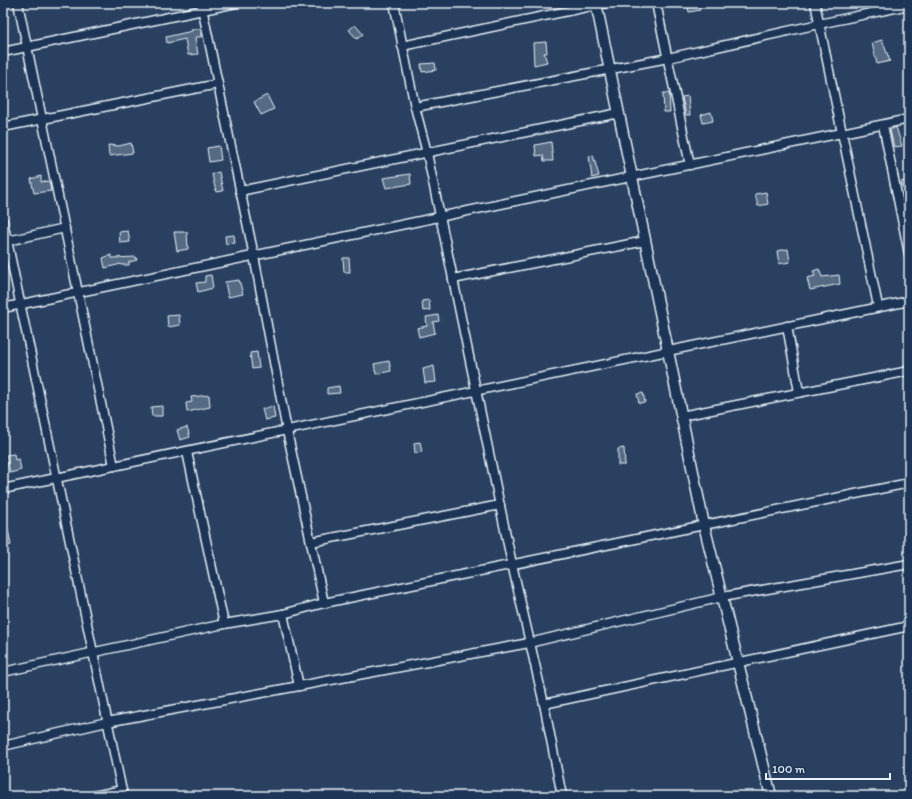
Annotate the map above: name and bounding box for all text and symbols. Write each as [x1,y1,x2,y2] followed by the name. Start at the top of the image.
[766,755,890,781] scale bar
[772,762,805,776] text: 100 m

